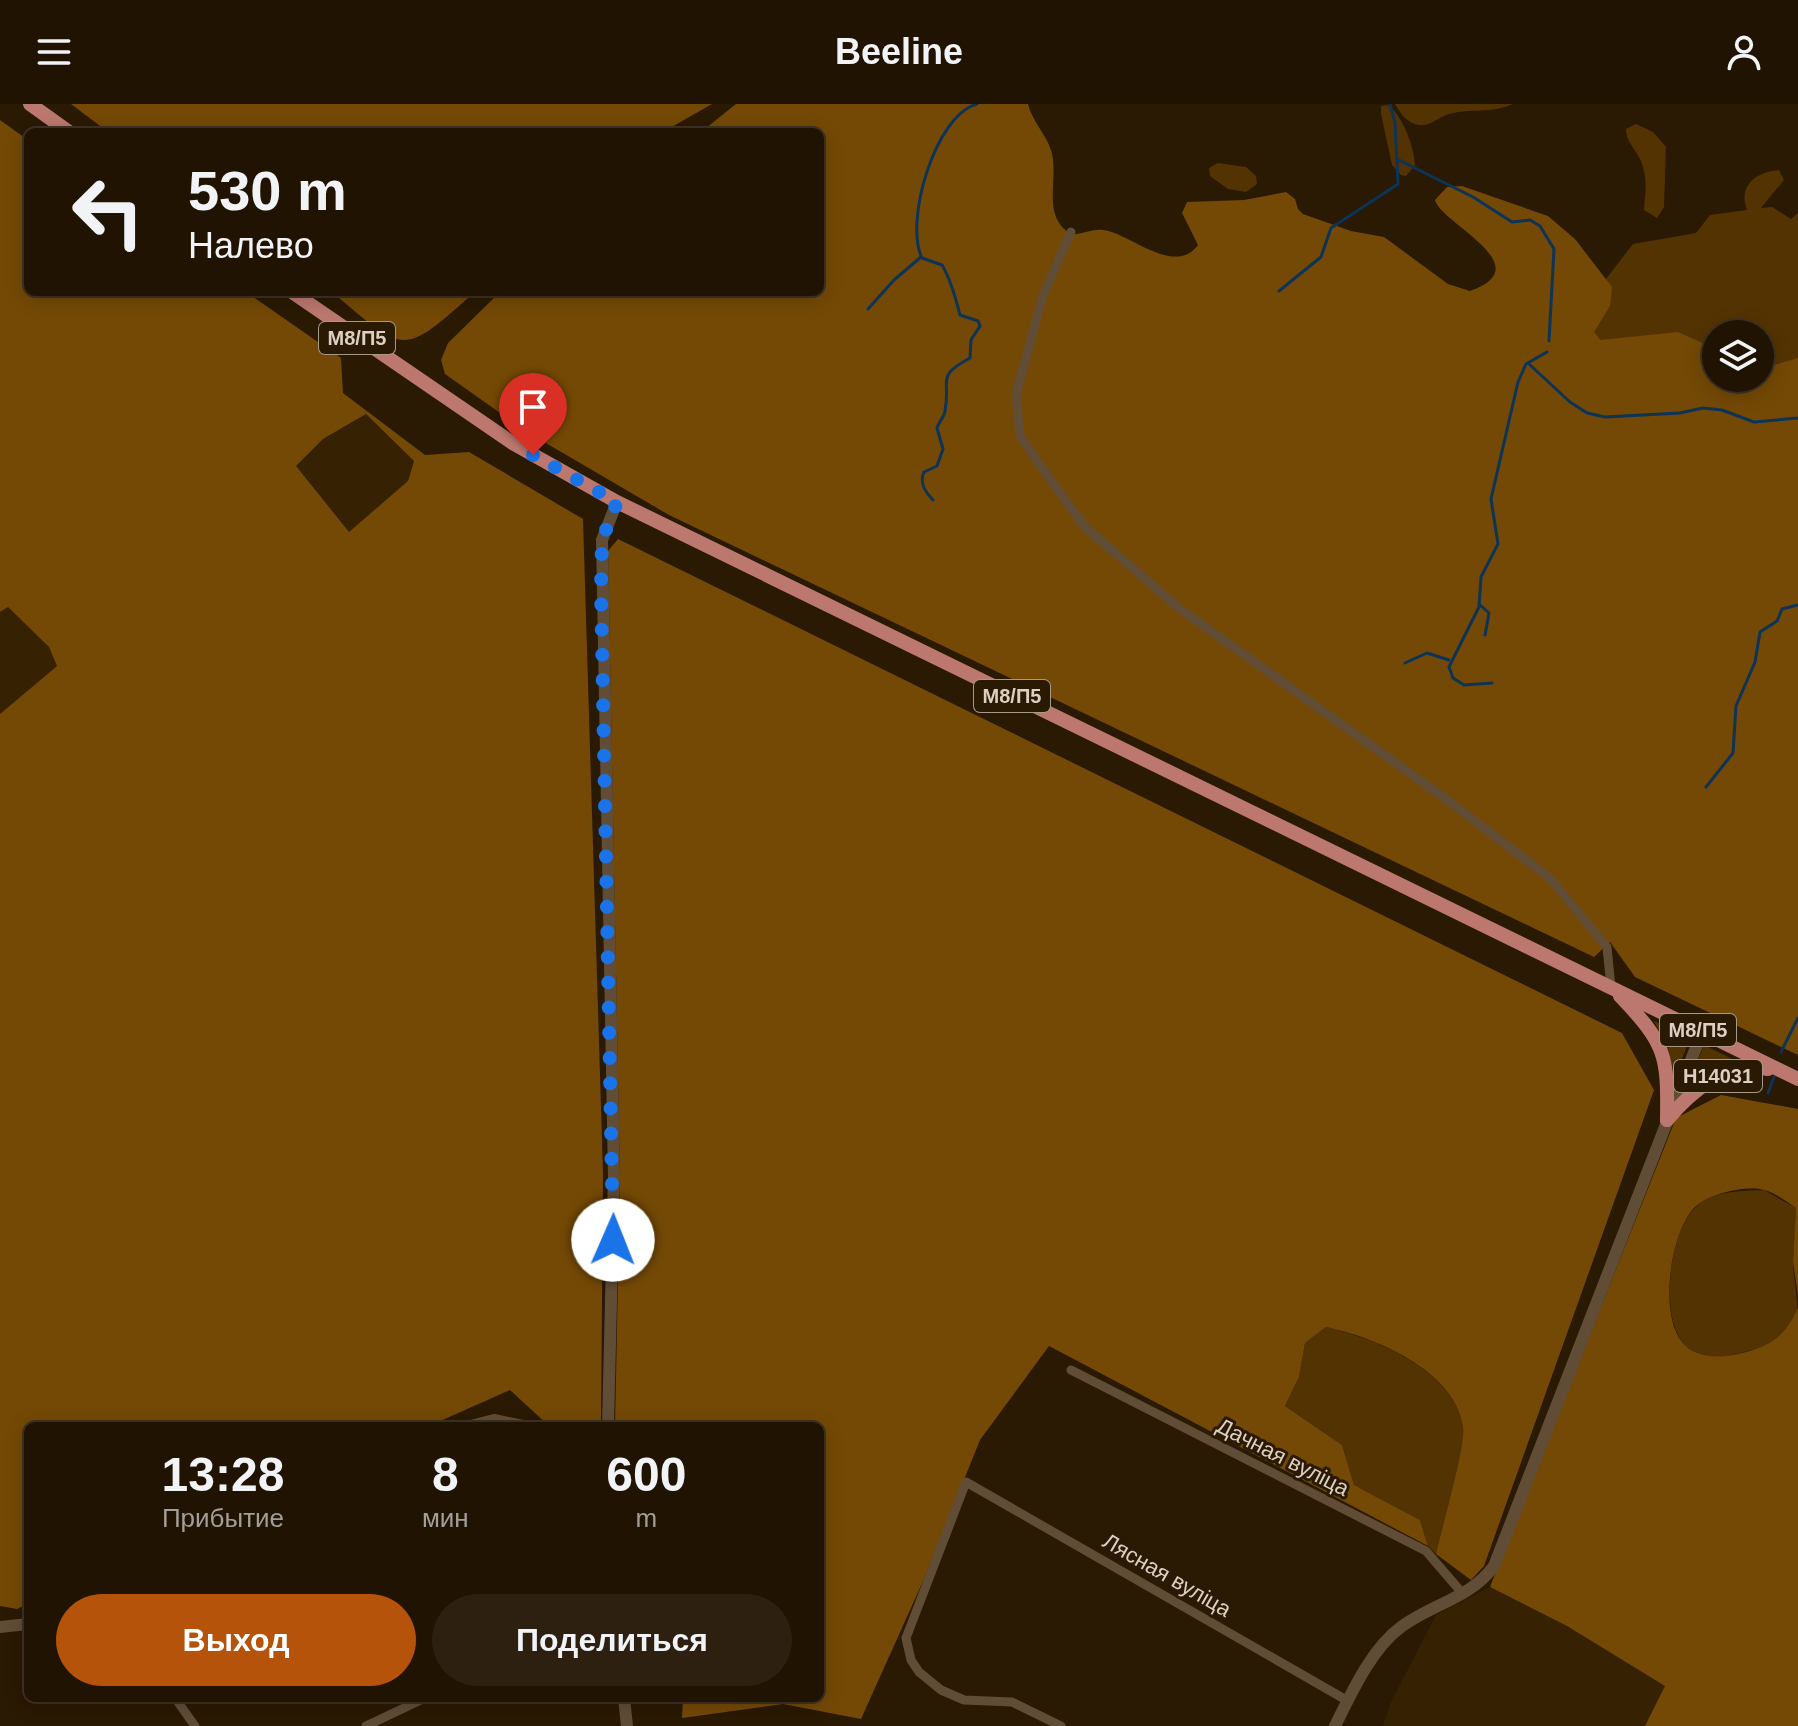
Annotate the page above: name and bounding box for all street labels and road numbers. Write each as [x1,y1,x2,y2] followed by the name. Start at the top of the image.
[319,322,395,354] road number: М8/П5
[974,680,1050,712] road number: М8/П5
[1660,1014,1736,1046] road number: М8/П5
[1674,1060,1762,1092] road number: Н14031
[1213,1413,1354,1501] street label: Дачная вуліца
[1098,1528,1236,1622] street label: Лясная вуліца

